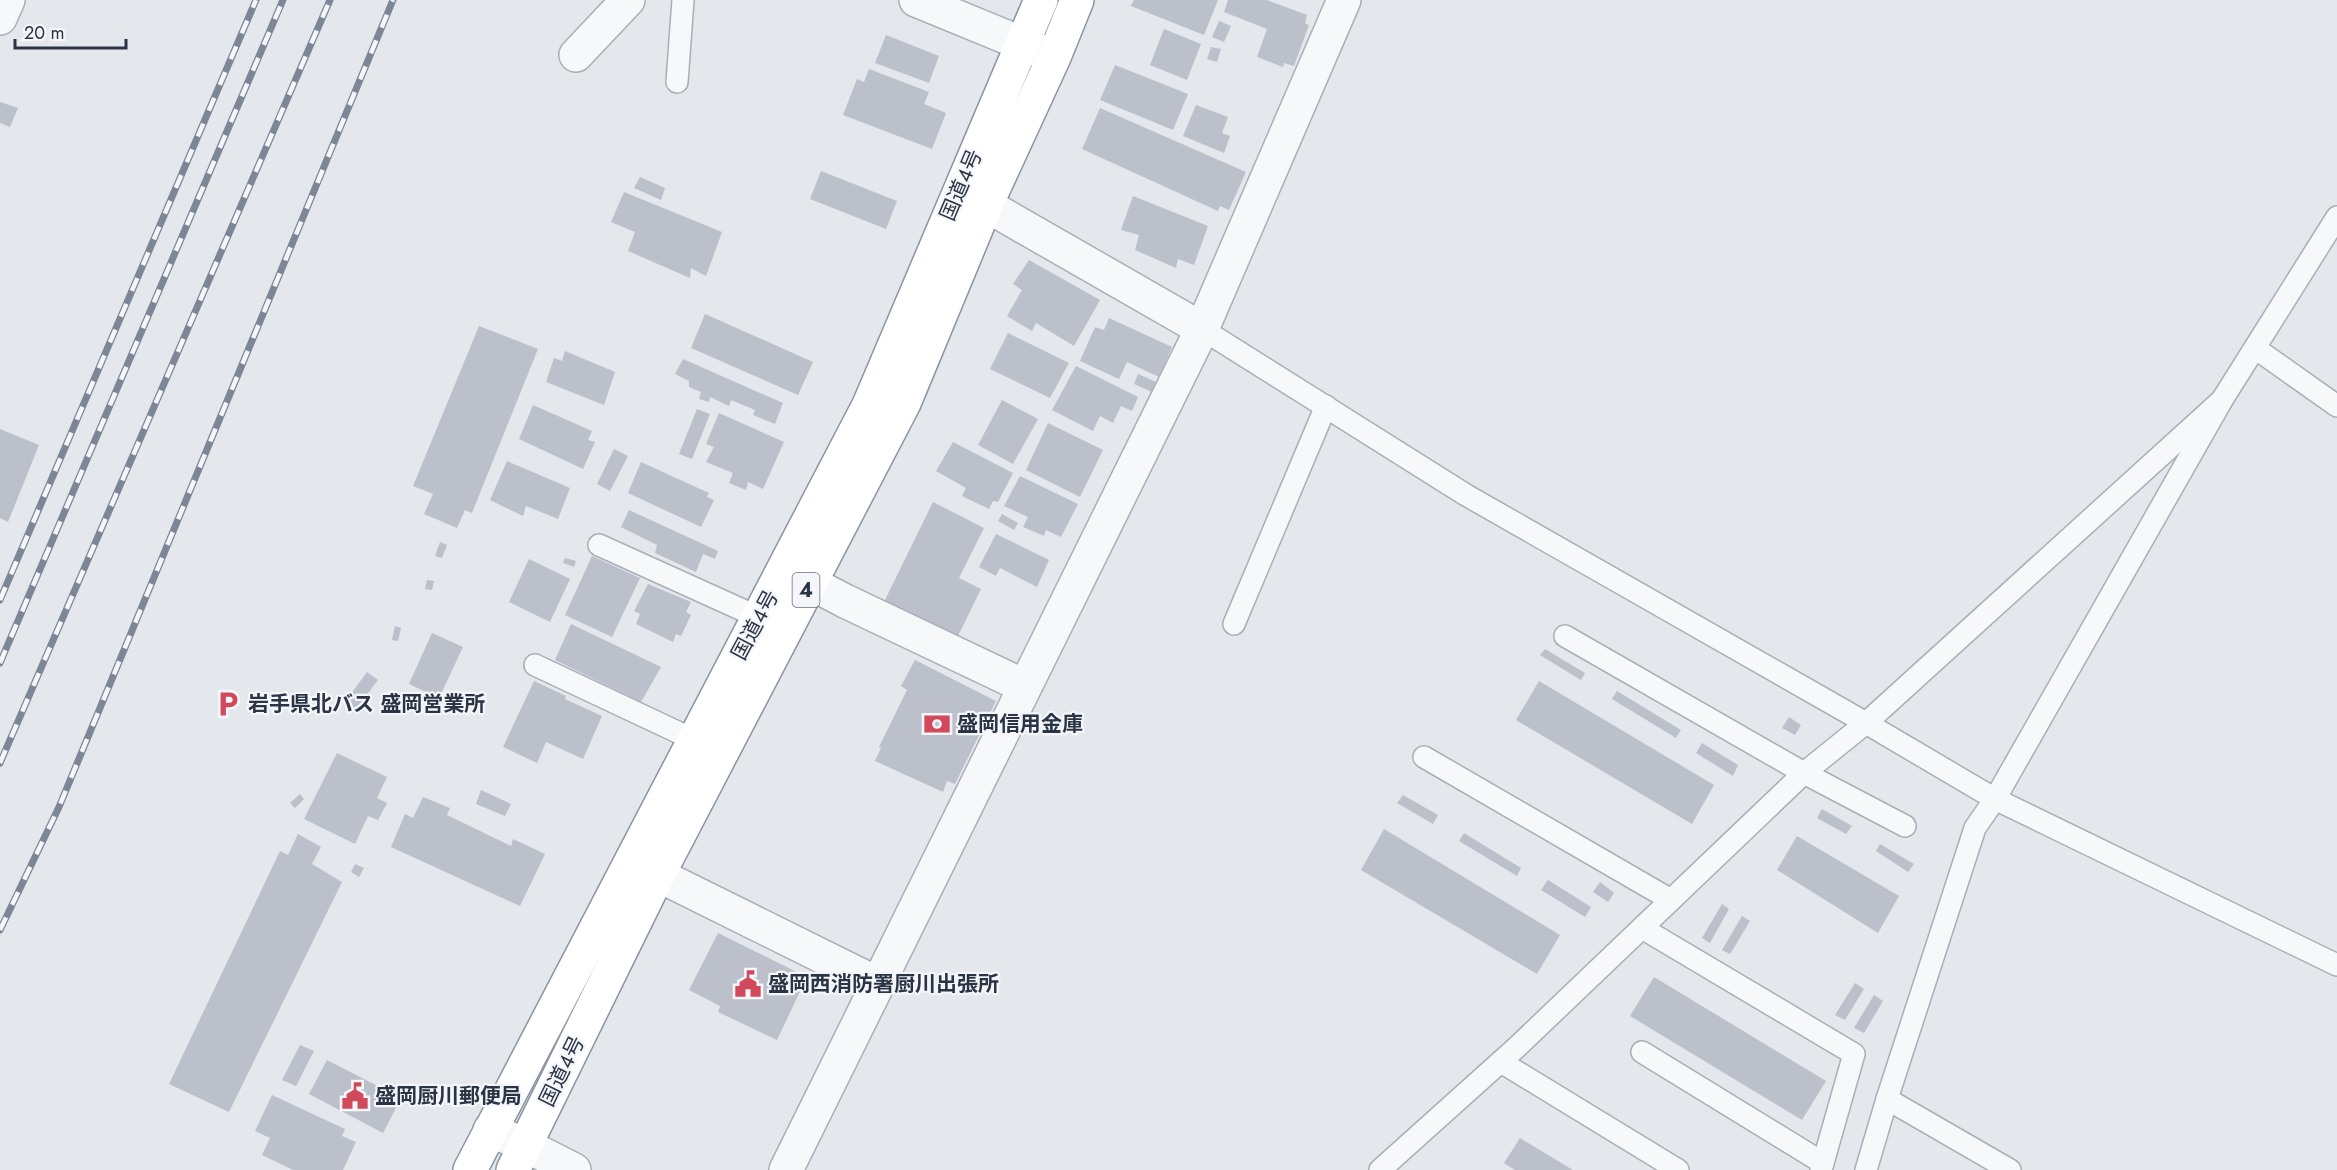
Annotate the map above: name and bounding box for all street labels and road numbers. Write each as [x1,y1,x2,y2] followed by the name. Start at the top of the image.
[932,145,990,225] street label: 国道4号
[792,573,820,607] road number: 4
[724,585,786,665] street label: 国道4号
[532,1031,592,1111] street label: 国道4号

